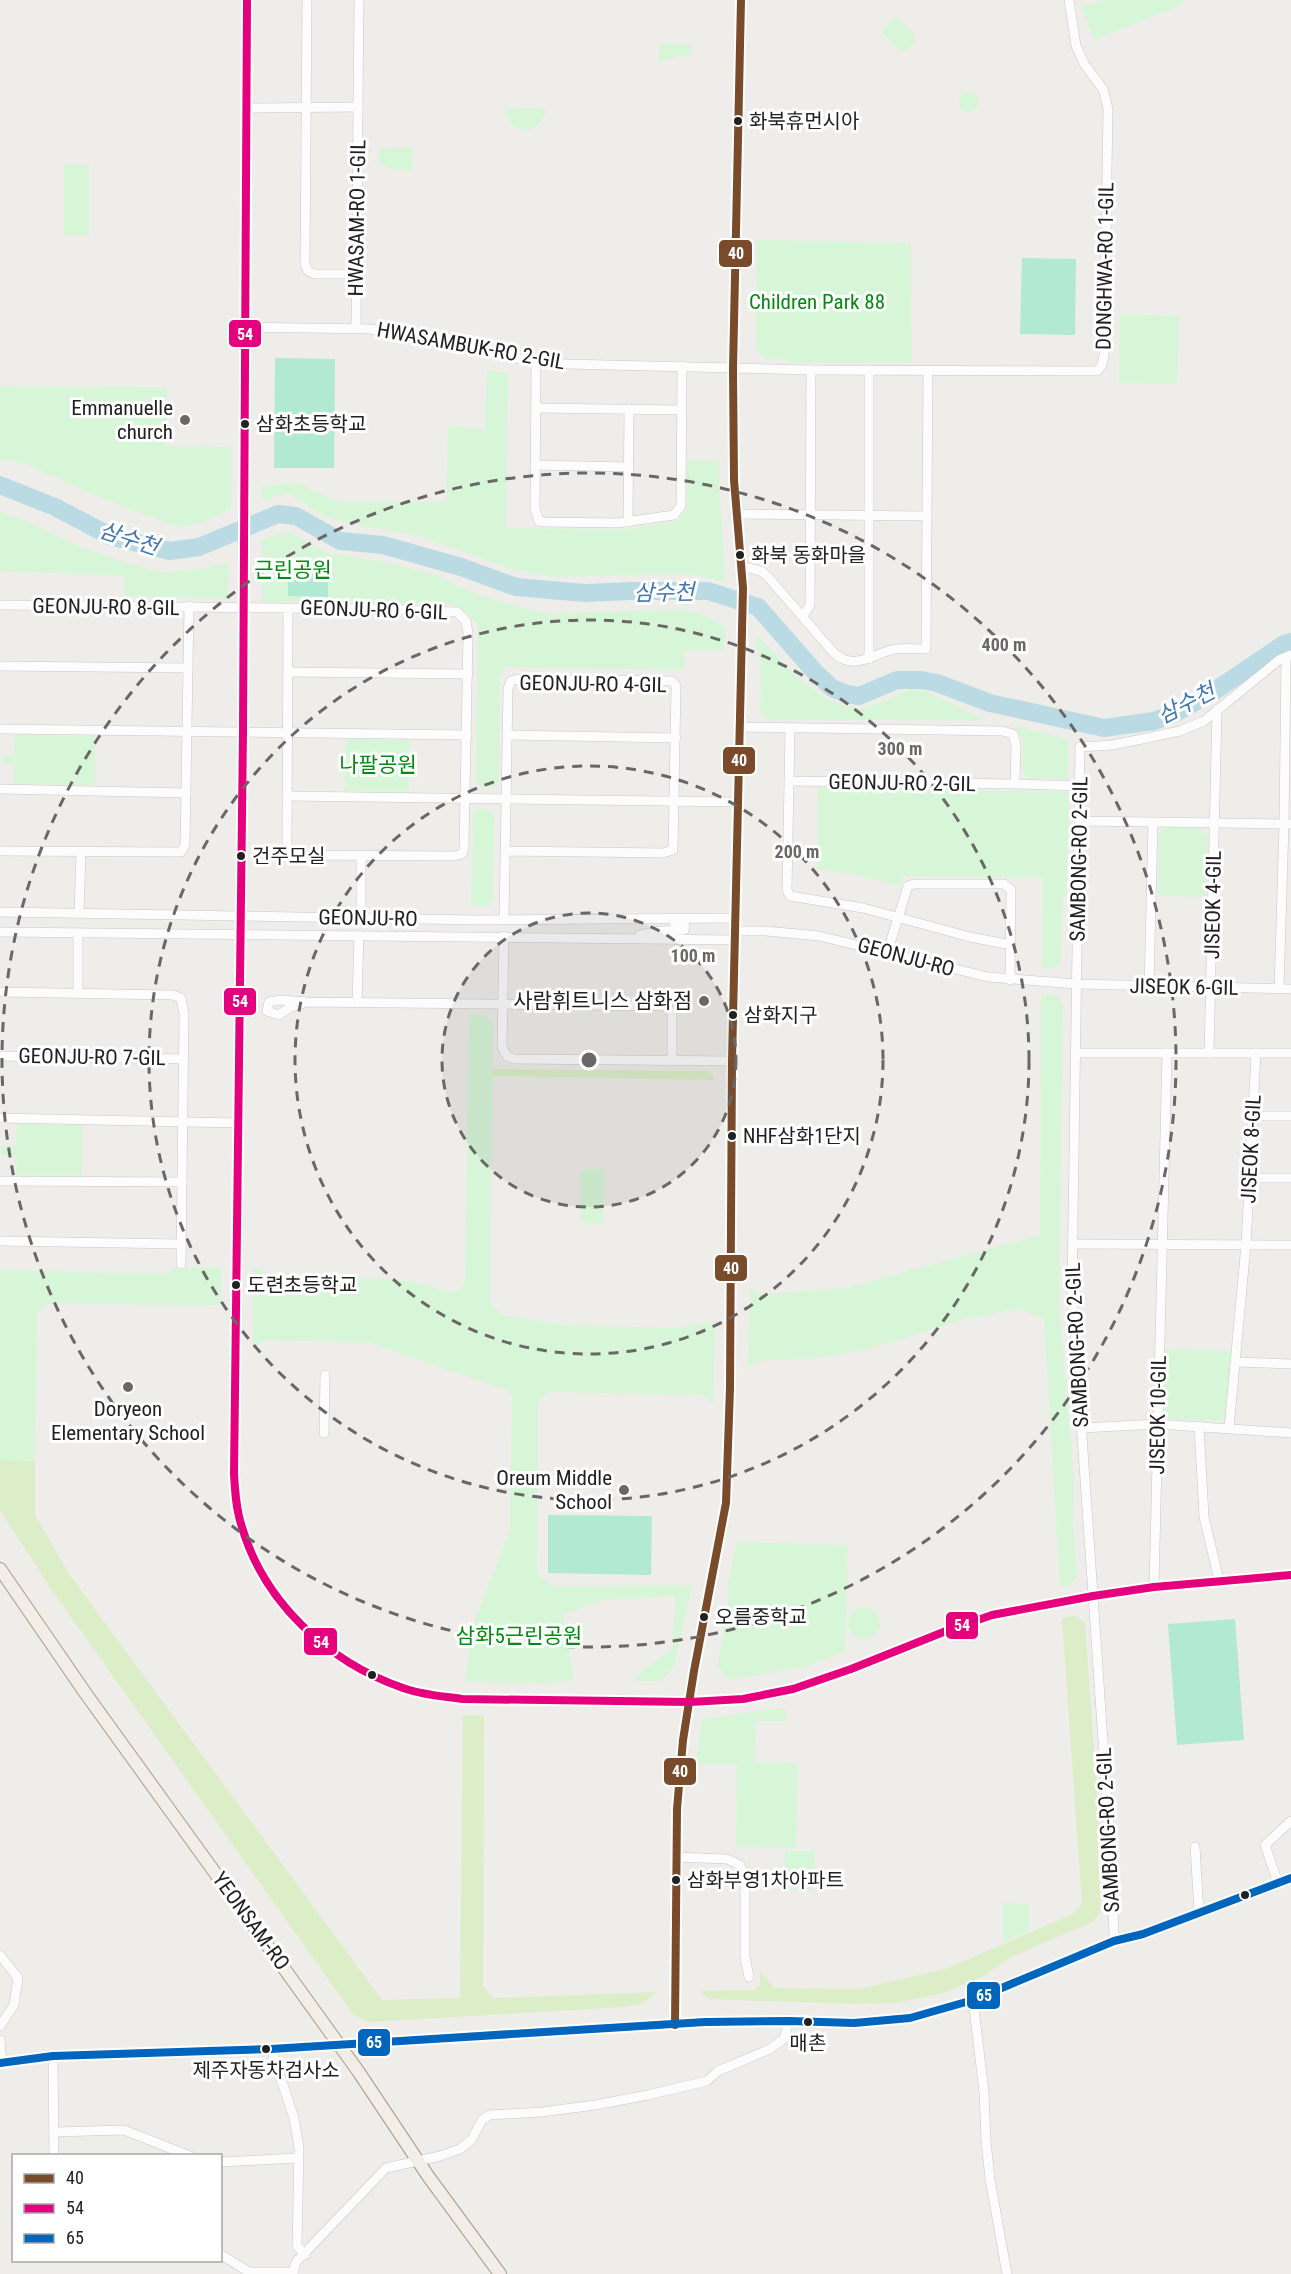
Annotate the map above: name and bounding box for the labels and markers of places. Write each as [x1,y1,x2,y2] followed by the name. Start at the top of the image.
[749,109,859,133] place label: 화북휴먼시아
[732,115,744,127] marker: 화북휴먼시아
[71,396,173,444] place label: Emmanuelle church
[256,412,366,436] place label: 삼화초등학교
[178,413,192,427] marker: Emmanuelle church
[239,418,251,430] marker: 삼화초등학교
[751,543,866,567] place label: 화북 동화마을
[734,549,746,561] marker: 화북 동화마을
[252,844,326,868] place label: 건주모실
[235,850,247,862] marker: 건주모실
[513,989,692,1013] place label: 사람휘트니스 삼화점
[697,994,711,1008] marker: 사람휘트니스 삼화점
[744,1003,818,1027] place label: 삼화지구
[727,1009,739,1021] marker: 삼화지구
[579,1050,599,1070] centre of rings
[743,1124,861,1148] place label: NHF삼화1단지
[726,1130,738,1142] marker: NHF삼화1단지
[247,1273,357,1297] place label: 도련초등학교
[230,1279,242,1291] marker: 도련초등학교
[121,1380,135,1394] marker: Doryeon Elementary School
[51,1397,205,1445] place label: Doryeon Elementary School
[496,1466,612,1514] place label: Oreum Middle School
[617,1483,631,1497] marker: Oreum Middle School
[715,1605,807,1629] place label: 오름중학교
[698,1611,710,1623] marker: 오름중학교
[366,1669,378,1681] unlabelled marker
[687,1868,844,1892] place label: 삼화부영1차아파트
[670,1874,682,1886] marker: 삼화부영1차아파트
[1239,1889,1251,1901] unlabelled marker
[802,2016,814,2028] marker: 매촌
[790,2031,826,2055] place label: 매촌
[260,2043,272,2055] marker: 제주자동차검사소
[192,2058,340,2082] place label: 제주자동차검사소

